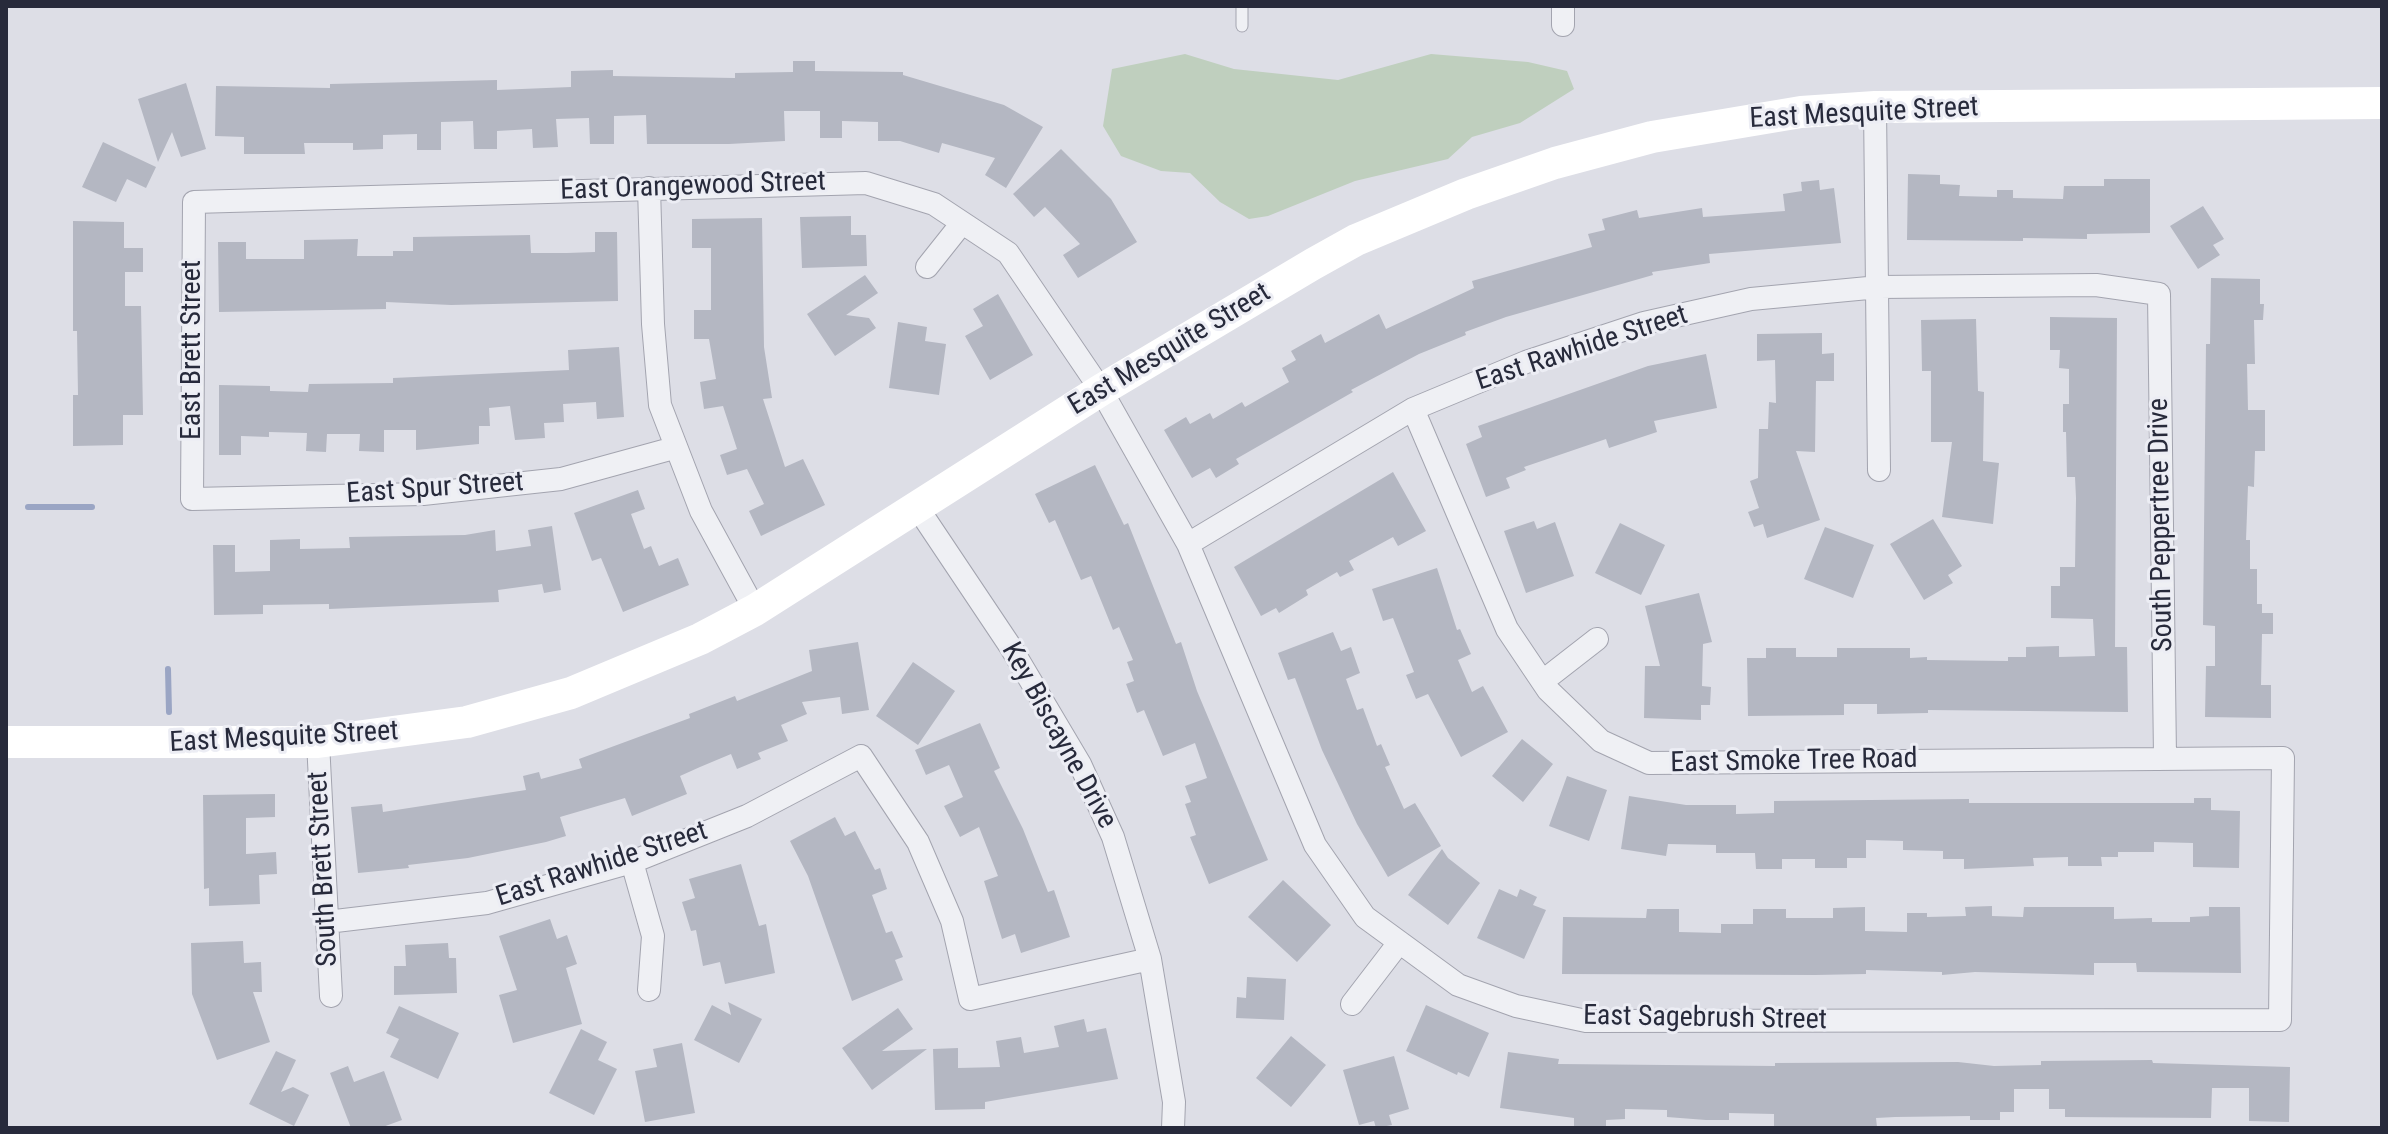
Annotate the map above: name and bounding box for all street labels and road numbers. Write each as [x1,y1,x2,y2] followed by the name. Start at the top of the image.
[1749,91,1979,137] street label: East Mesquite Street
[560,166,826,208] street label: East Orangewood Street
[176,260,210,440] street label: East Brett Street
[1063,277,1277,423] street label: East Mesquite Street
[1472,299,1692,399] street label: East Rawhide Street
[2143,398,2181,652] street label: South Peppertree Drive
[345,466,525,512] street label: East Spur Street
[993,637,1123,835] street label: Key Biscayne Drive
[169,715,399,761] street label: East Mesquite Street
[1670,743,1918,781] street label: East Smoke Tree Road
[302,770,346,968] street label: South Brett Street
[492,815,712,915] street label: East Rawhide Street
[1583,1000,1827,1038] street label: East Sagebrush Street

